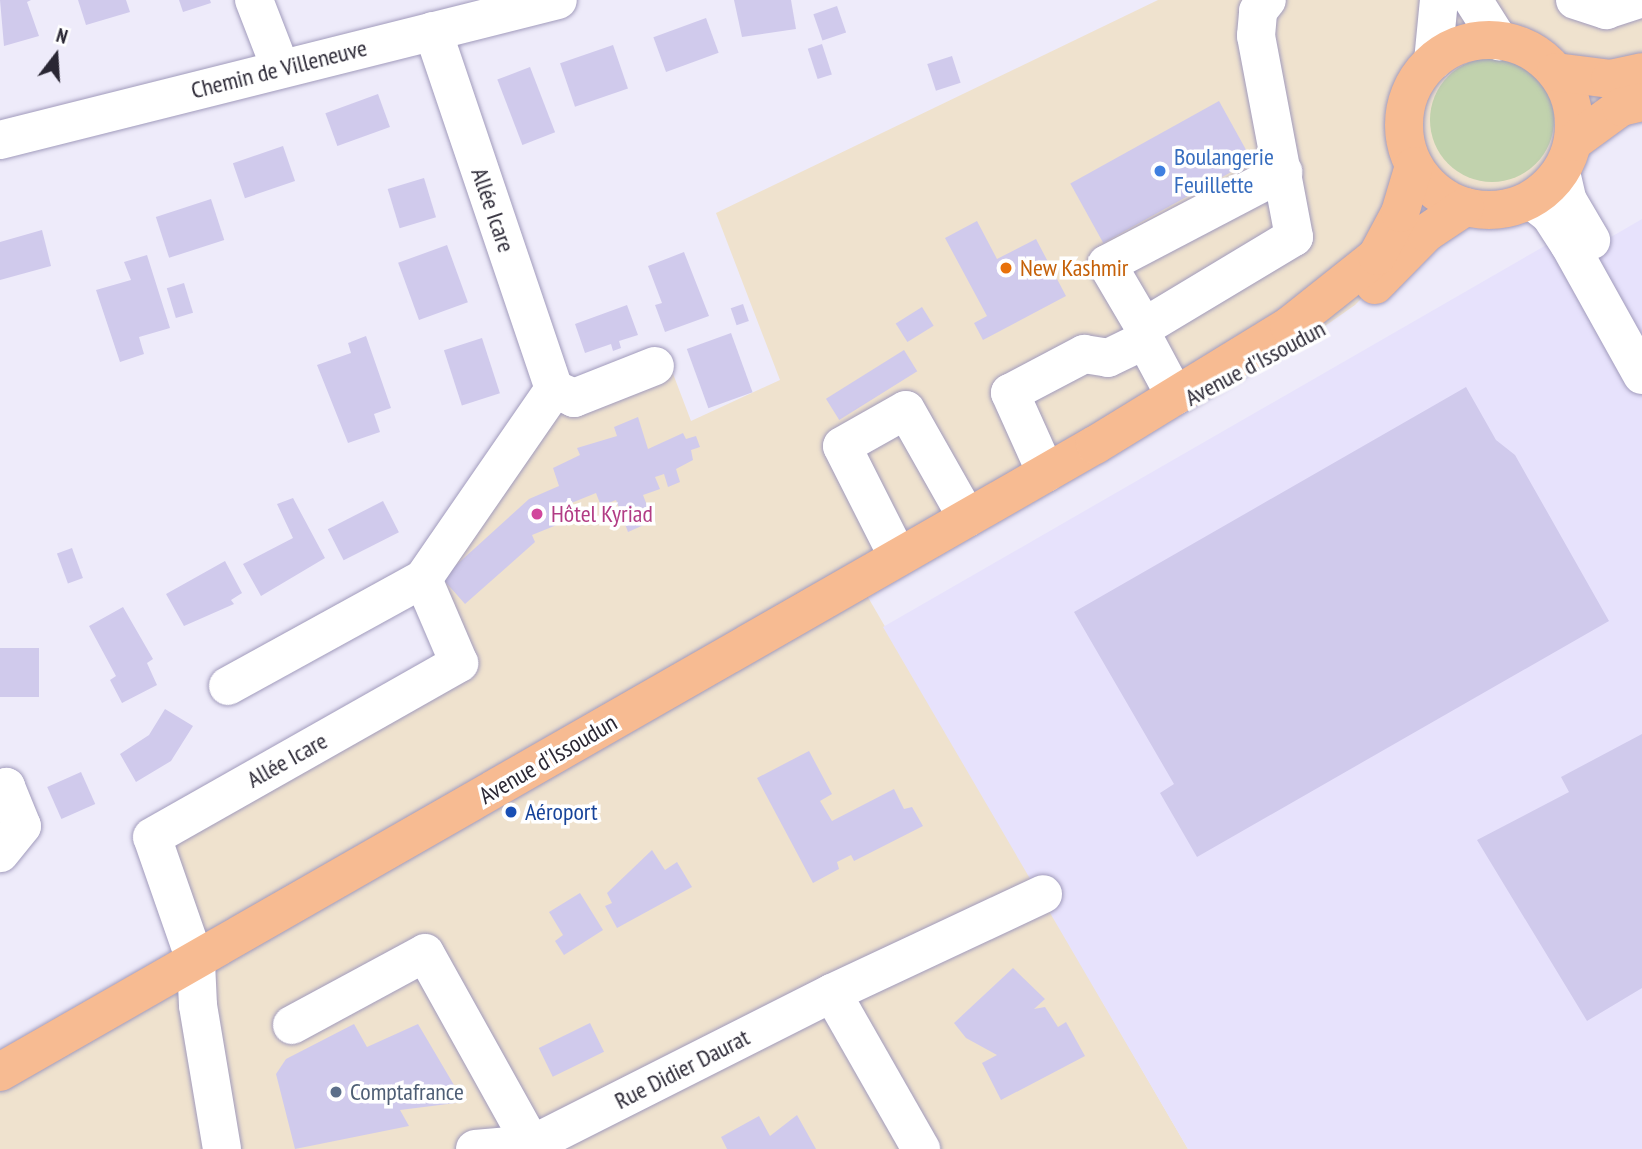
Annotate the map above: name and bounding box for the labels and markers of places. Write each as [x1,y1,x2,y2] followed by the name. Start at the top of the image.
[1174,143,1274,199] place label: Boulangerie Feuillette
[1152,163,1168,179] marker: Boulangerie Feuillette
[1020,254,1129,282] place label: New Kashmir
[998,260,1014,276] marker: New Kashmir
[551,500,653,528] place label: Hôtel Kyriad
[529,506,545,522] marker: Hôtel Kyriad
[525,798,598,826] place label: Aéroport
[503,804,519,820] marker: Aéroport
[350,1078,464,1106] place label: Comptafrance
[328,1084,344,1100] marker: Comptafrance

